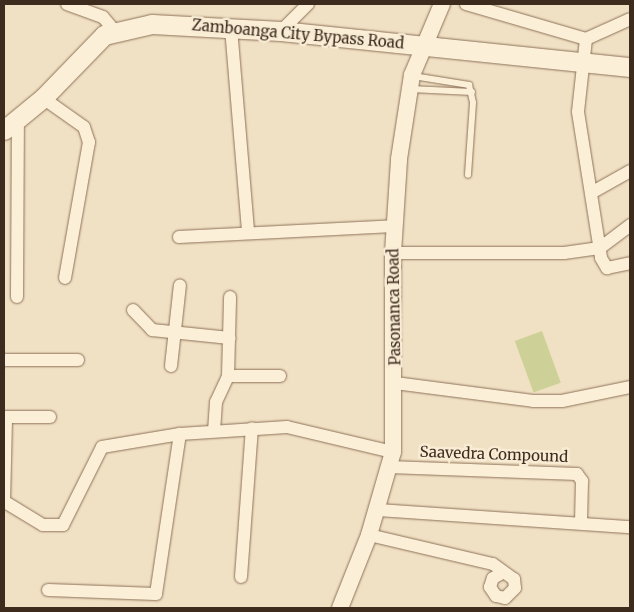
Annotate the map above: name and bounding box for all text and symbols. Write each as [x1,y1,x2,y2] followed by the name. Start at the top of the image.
[191,16,405,52] street label: Zamboanga City Bypass Road
[384,248,404,366] street label: Pasonanca Road
[419,442,569,466] street label: Saavedra Compound

